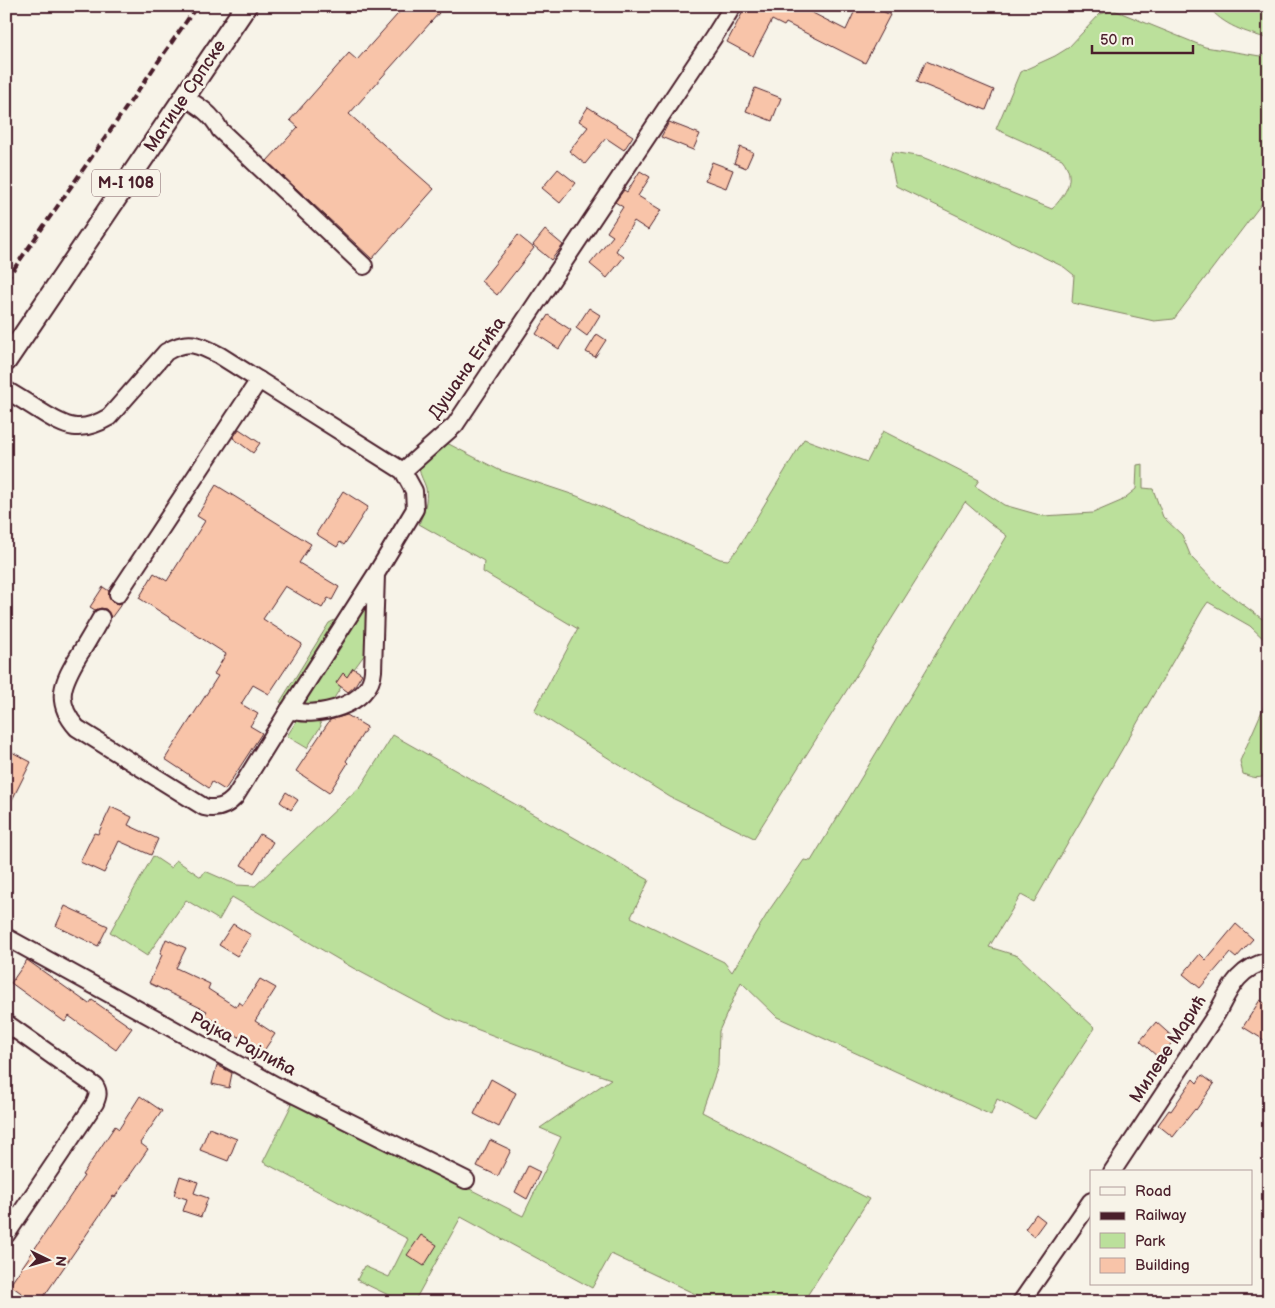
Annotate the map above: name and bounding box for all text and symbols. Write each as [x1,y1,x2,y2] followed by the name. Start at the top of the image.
[1092,22,1194,54] scale bar
[1100,31,1134,50] text: 50 m
[140,36,230,156] street label: Матице Српске
[92,170,160,197] road number: M-I 108
[424,313,510,423] street label: Душана Егића
[1125,991,1211,1107] street label: Милеве Мaрић
[186,1007,300,1081] street label: Рајка Рајлића
[1090,1170,1252,1286] legend
[1135,1182,1171,1201] text: Road
[1135,1206,1186,1225] text: Railway
[1135,1232,1166,1251] text: Park
[22,1236,72,1286] north arrow
[52,1255,69,1267] text: N
[1135,1256,1190,1275] text: Building

